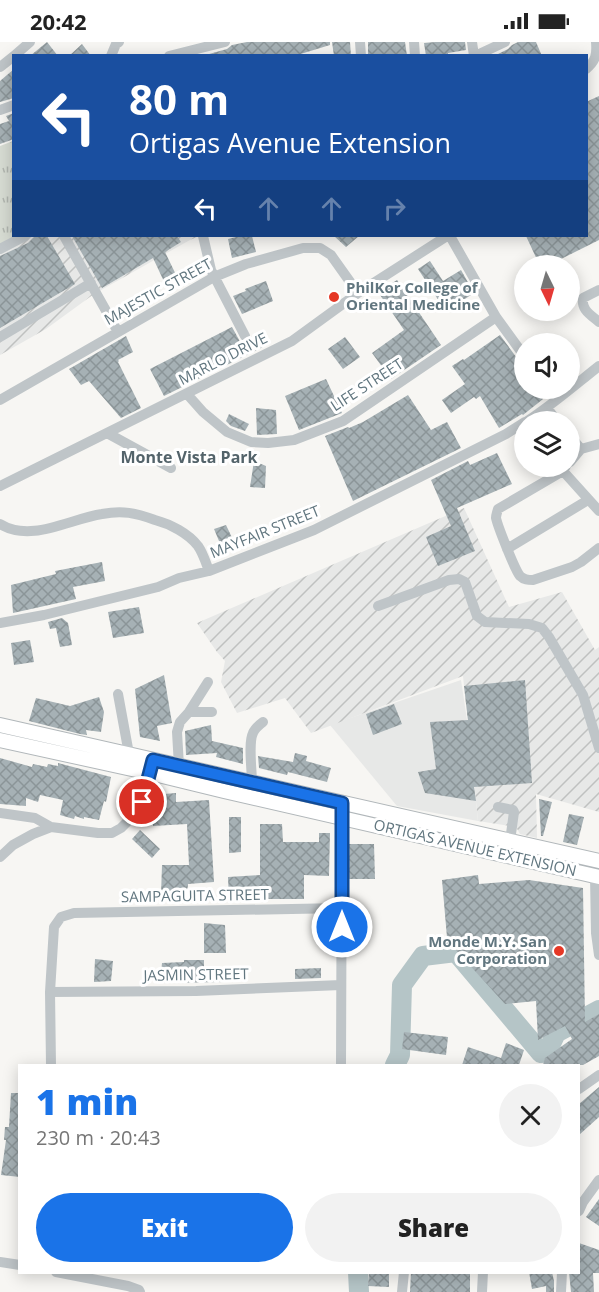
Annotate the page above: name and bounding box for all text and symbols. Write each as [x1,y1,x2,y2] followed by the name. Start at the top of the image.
[30,6,87,36] text: 20:42
[129,70,229,127] text: 80 m
[30,78,108,156] icon: left
[129,124,451,161] text: Ortigas Avenue Extension
[189,192,222,225] icon: left
[252,192,285,225] icon: ahead
[315,192,348,225] icon: ahead
[378,192,411,225] icon: right
[100,253,215,329] street label: MAJESTIC STREET
[514,255,580,321] north arrow
[514,255,580,477] map controls
[346,277,480,314] place label: PhilKor College of Oriental Medicine
[327,290,341,304] marker: PhilKor College of Oriental Medicine
[175,327,270,389] street label: MARLO DRIVE
[514,333,580,399] button: sound
[326,353,407,415] street label: LIFE STREET
[514,411,580,477] button: layers
[121,446,258,468] district label: Monte Vista Park
[207,500,323,562] street label: MAYFAIR STREET
[116,776,167,827] pin
[125,785,158,818] icon: arrive
[372,814,579,880] street label: ORTIGAS AVENUE EXTENSION
[121,884,270,906] street label: SAMPAGUITA STREET
[310,895,374,959] position arrow
[428,931,547,968] place label: Monde M.Y. San Corporation
[552,944,566,958] marker: Monde M.Y. San Corporation
[141,963,250,985] street label: JASMIN STREET
[36,1077,138,1126] text: 1 min
[499,1084,562,1147] button: close
[36,1124,161,1151] text: 230 m · 20:43
[36,1193,293,1262] button: Exit
[305,1193,562,1262] button: Share

